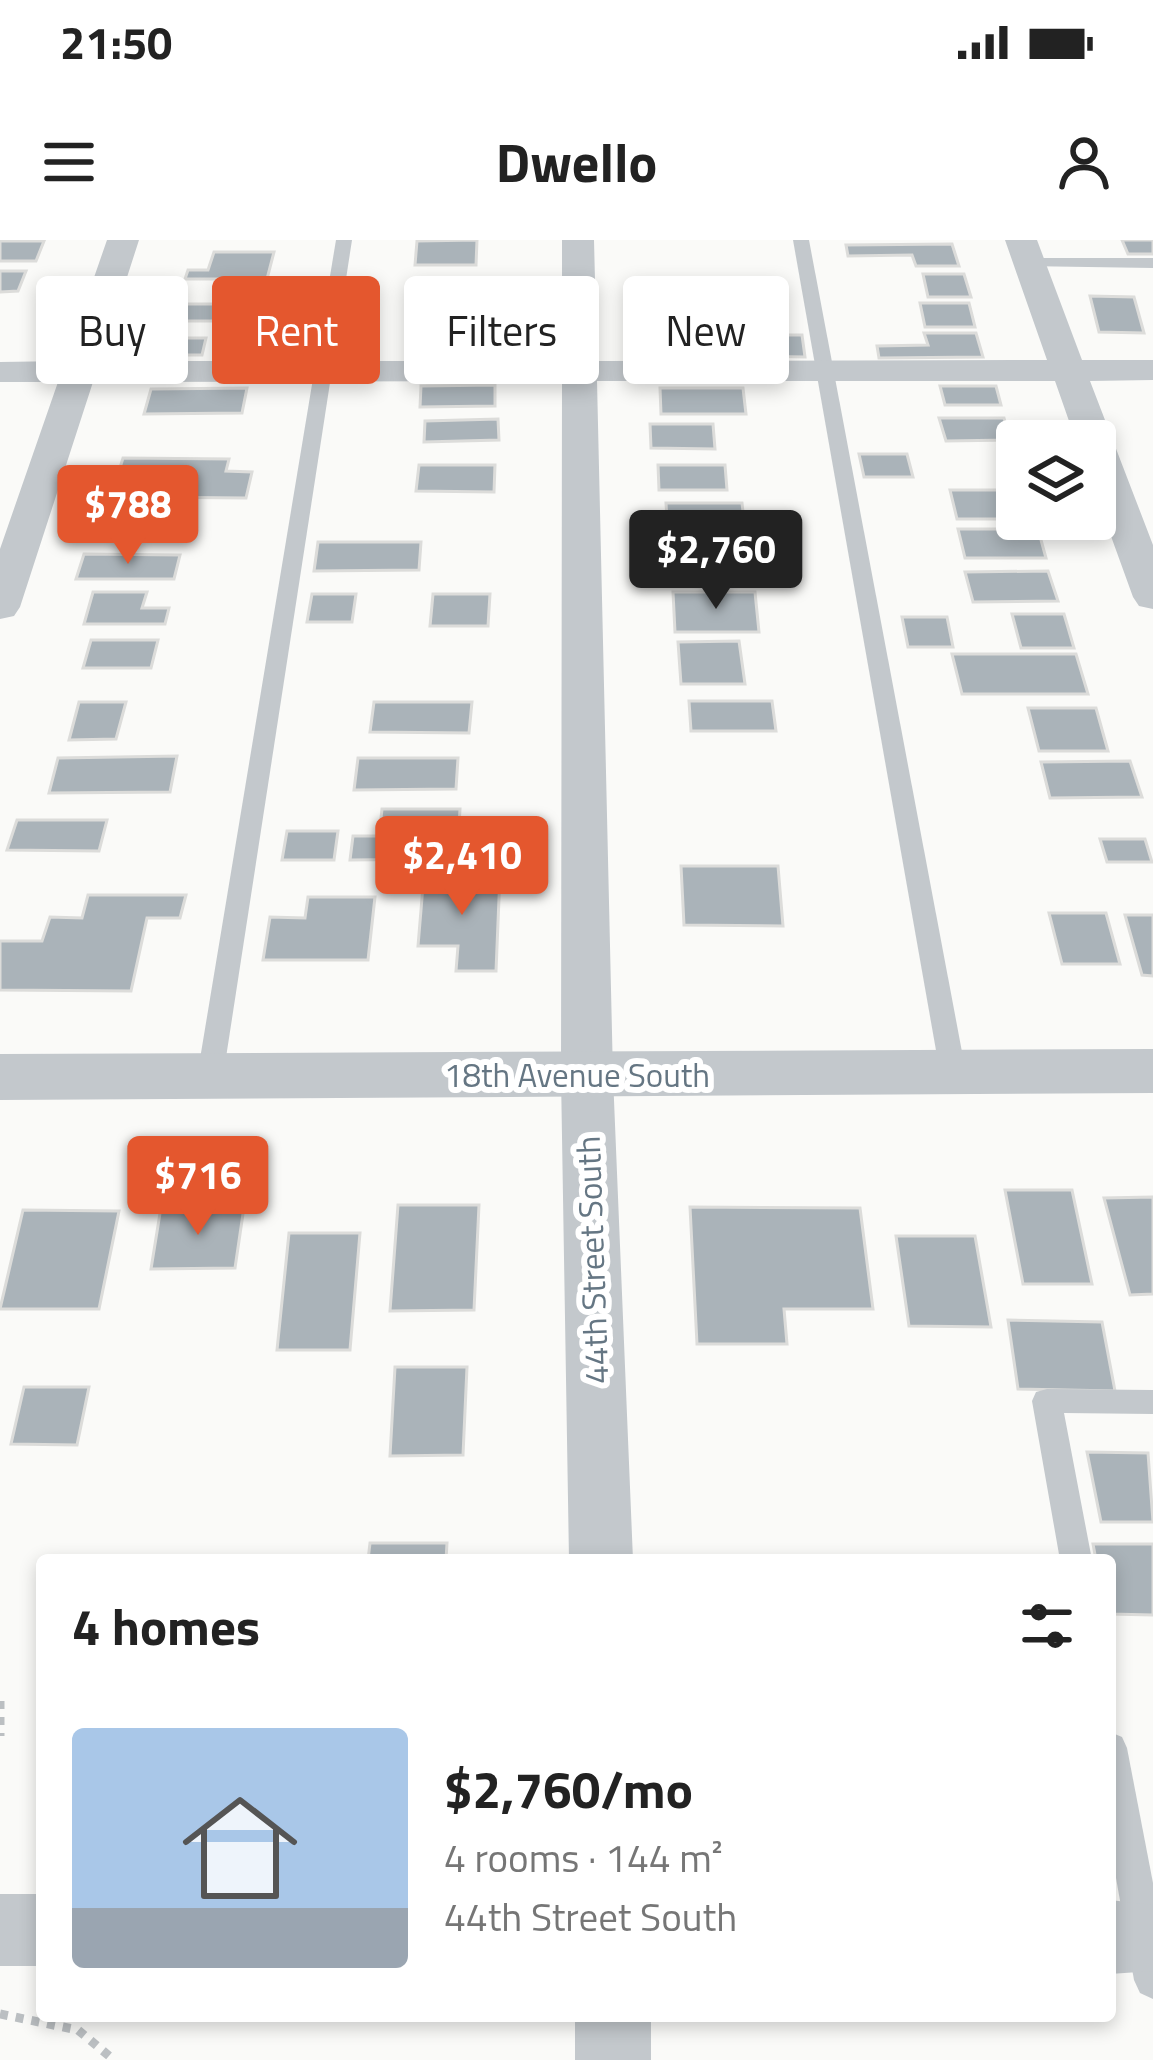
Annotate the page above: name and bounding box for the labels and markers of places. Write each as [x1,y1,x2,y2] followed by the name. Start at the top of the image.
[57,465,199,567] pin: $788
[618,510,814,612] pin: $2,760
[364,816,560,918] pin: $2,410
[127,1136,269,1238] pin: $716

